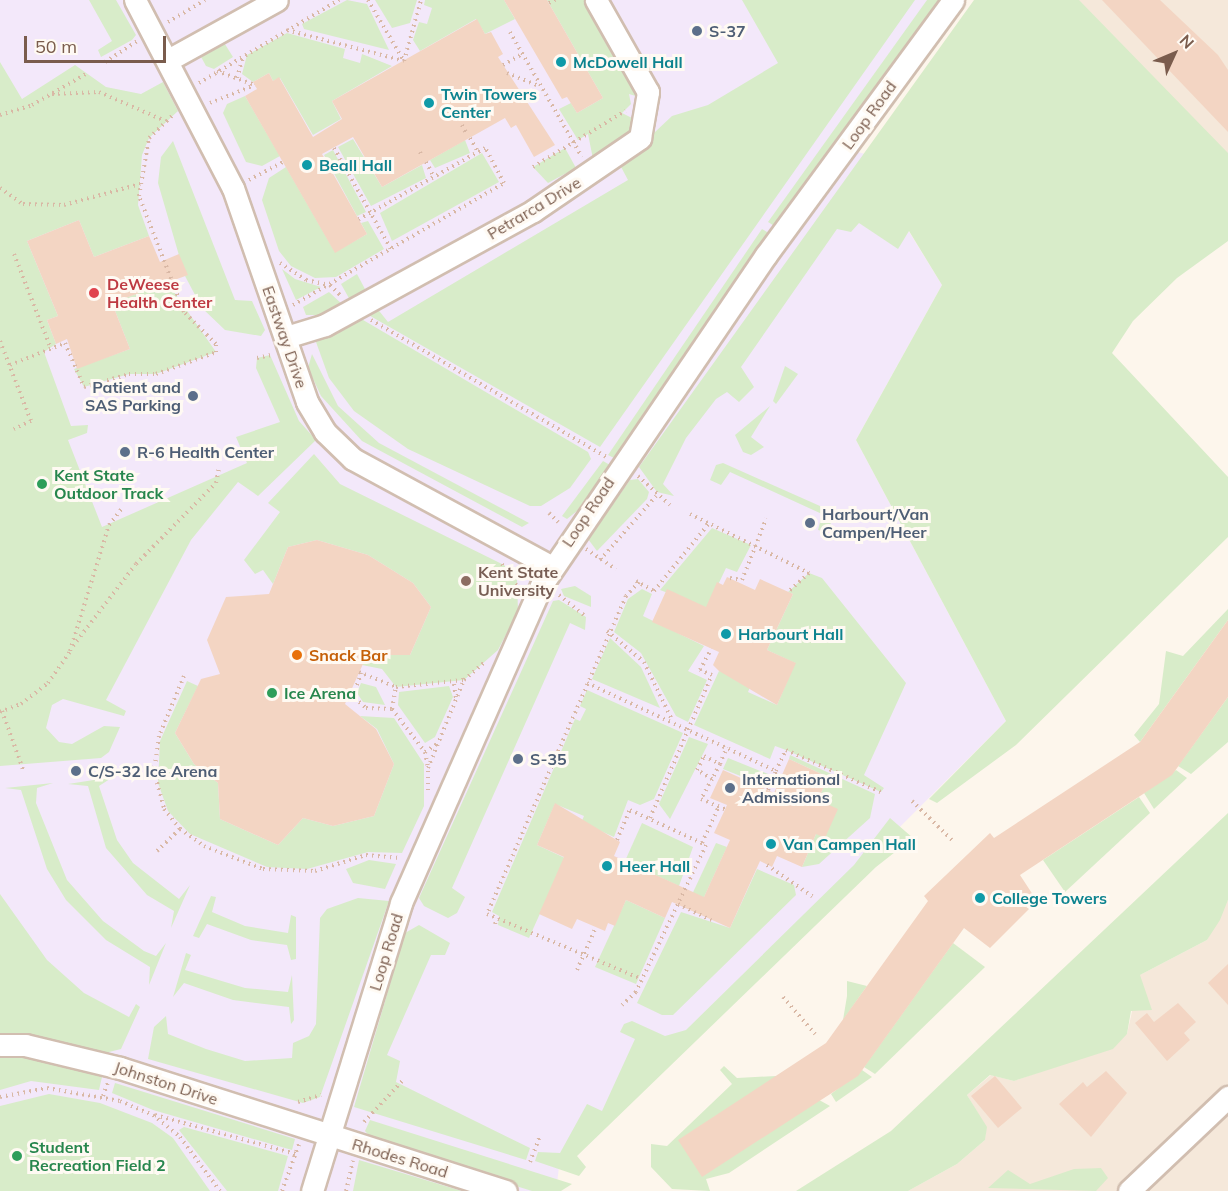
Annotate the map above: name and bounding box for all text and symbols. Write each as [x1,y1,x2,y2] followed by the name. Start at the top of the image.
[709,21,746,41] place label: S-37
[27,24,170,62] scale bar
[690,24,704,38] marker: S-37
[1144,24,1204,84] north arrow
[1176,30,1198,53] text: N
[35,35,77,58] text: 50 m
[573,52,683,72] place label: McDowell Hall
[554,55,568,69] marker: McDowell Hall
[838,77,900,153] street label: Loop Road
[441,84,537,122] place label: Twin Towers Center
[422,96,436,110] marker: Twin Towers Center
[319,155,392,175] place label: Beall Hall
[300,158,314,172] marker: Beall Hall
[484,173,584,243] street label: Petrarca Drive
[107,274,212,312] place label: DeWeese Health Center
[259,283,311,391] street label: Eastway Drive
[85,284,103,302] marker: DeWeese Health Center
[85,377,181,415] place label: Patient and SAS Parking
[186,389,200,403] marker: Patient and SAS Parking
[137,442,274,462] place label: R-6 Health Center
[118,445,132,459] marker: R-6 Health Center
[54,465,163,503] place label: Kent State Outdoor Track
[558,474,618,550] street label: Loop Road
[35,477,49,491] marker: Kent State Outdoor Track
[822,504,929,542] place label: Harbourt/Van Campen/Heer
[803,516,817,530] marker: Harbourt/Van Campen/Heer
[478,562,558,600] place label: Kent State University
[459,574,473,588] marker: Kent State University
[738,624,843,644] place label: Harbourt Hall
[719,627,733,641] marker: Harbourt Hall
[309,645,387,665] place label: Snack Bar
[290,648,304,662] marker: Snack Bar
[284,683,356,703] place label: Ice Arena
[265,686,279,700] marker: Ice Arena
[530,749,567,769] place label: S-35
[511,752,525,766] marker: S-35
[88,761,217,781] place label: C/S-32 Ice Arena
[69,764,83,778] marker: C/S-32 Ice Arena
[742,769,840,807] place label: International Admissions
[723,781,737,795] marker: International Admissions
[783,834,916,854] place label: Van Campen Hall
[764,837,778,851] marker: Van Campen Hall
[619,856,690,876] place label: Heer Hall
[600,859,614,873] marker: Heer Hall
[992,888,1107,908] place label: College Towers
[973,891,987,905] marker: College Towers
[365,911,407,993] street label: Loop Road
[112,1057,220,1109] street label: Johnston Drive
[350,1134,450,1182] street label: Rhodes Road
[29,1137,166,1175] place label: Student Recreation Field 2
[10,1149,24,1163] marker: Student Recreation Field 2

